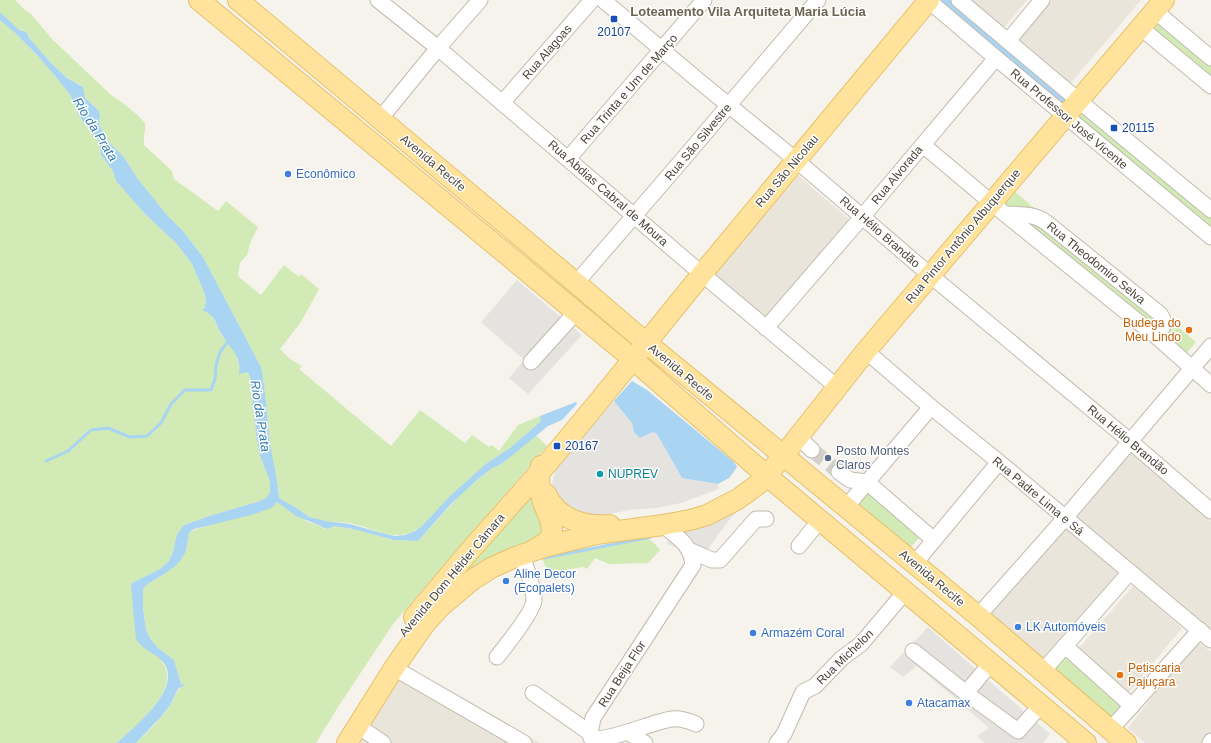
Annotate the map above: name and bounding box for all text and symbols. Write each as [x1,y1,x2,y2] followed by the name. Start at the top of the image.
[630,4,867,19] district label: Loteamento Vila Arquiteta Maria Lúcia
[609,14,619,24] marker: 20107
[519,22,575,82] street label: Rua Alagoas
[597,25,631,39] place label: 20107
[578,31,681,147] street label: Rua Trinta e Um de Março
[1008,66,1131,172] street label: Rua Professor José Vicente
[70,95,121,164] water label: Rio da Prata
[662,100,734,183] street label: Rua São Silvestre
[1122,121,1155,135] place label: 20115
[1109,123,1119,133] marker: 20115
[398,132,469,194] street label: Avenida Recife
[753,132,821,210] street label: Rua São Nicolau
[545,137,671,249] street label: Rua Abdias Cabral de Moura
[868,143,926,207] street label: Rua Alvorada
[903,166,1023,306] street label: Rua Pintor Antônio Albuquerque
[296,167,356,181] place label: Econômico
[283,169,293,179] marker: Econômico
[837,193,923,271] street label: Rua Hélio Brandão
[1044,219,1148,307] street label: Rua Theodomiro Selva
[1123,316,1181,344] place label: Budega do Meu Lindo
[1184,325,1194,335] marker: Budega do Meu Lindo
[646,341,717,403] street label: Avenida Recife
[247,379,274,453] water label: Rio da Prata
[1085,402,1172,478] street label: Rua Hélio Brandão
[565,439,599,453] place label: 20167
[552,441,562,451] marker: 20167
[836,444,909,472] place label: Posto Montes Claros
[823,453,833,463] marker: Posto Montes Claros
[990,454,1087,538] street label: Rua Padre Lima e Sá
[608,467,658,481] place label: NUPREV
[595,469,605,479] marker: NUPREV
[396,510,508,639] street label: Avenida Dom Hélder Câmara
[897,547,968,609] street label: Avenida Recife
[514,567,576,595] place label: Aline Decor (Ecopalets)
[501,576,511,586] marker: Aline Decor (Ecopalets)
[1026,620,1106,634] place label: LK Automóveis
[1013,622,1023,632] marker: LK Automóveis
[761,626,844,640] place label: Armazém Coral
[814,626,876,688] street label: Rua Michelon
[748,628,758,638] marker: Armazém Coral
[595,638,649,710] street label: Rua Beija Flor
[1128,661,1181,689] place label: Petiscaria Pajuçara
[1115,670,1125,680] marker: Petiscaria Pajuçara
[917,696,970,710] place label: Atacamax
[904,698,914,708] marker: Atacamax

